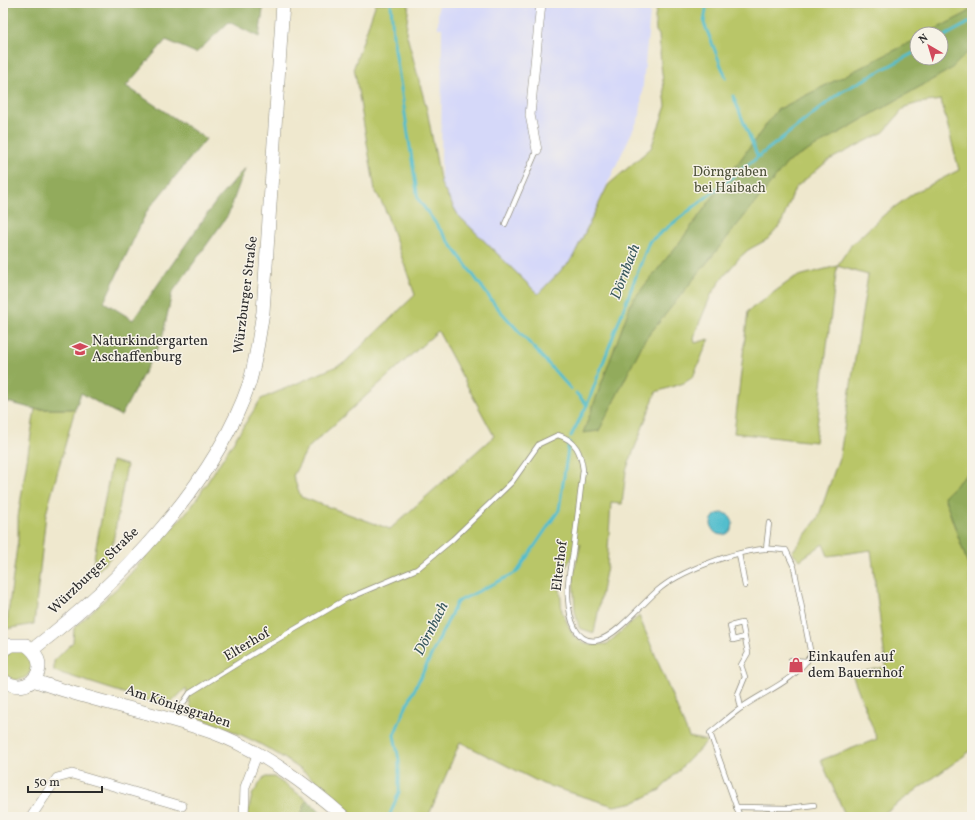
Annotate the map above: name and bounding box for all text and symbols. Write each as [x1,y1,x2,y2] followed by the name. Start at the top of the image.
[909,26,949,66] north arrow
[916,31,932,48] text: N
[693,163,767,198] park label: Dörngraben bei Haibach
[229,235,263,355] street label: Würzburger Straße
[606,241,646,303] water label: Dörnbach
[92,332,208,367] place label: Naturkindergarten Aschaffenburg
[71,340,89,358] school or university icon: Naturkindergarten Aschaffenburg
[45,523,144,619] street label: Würzburger Straße
[547,539,573,592] street label: Elterhof
[410,599,454,659] water label: Dörnbach
[220,623,275,666] street label: Elterhof
[808,648,904,683] place label: Einkaufen auf dem Bauernhof
[787,656,805,674] shop icon: Einkaufen auf dem Bauernhof
[123,681,233,733] street label: Am Königsgraben
[28,768,102,794] scale bar
[34,775,60,791] text: 50 m

